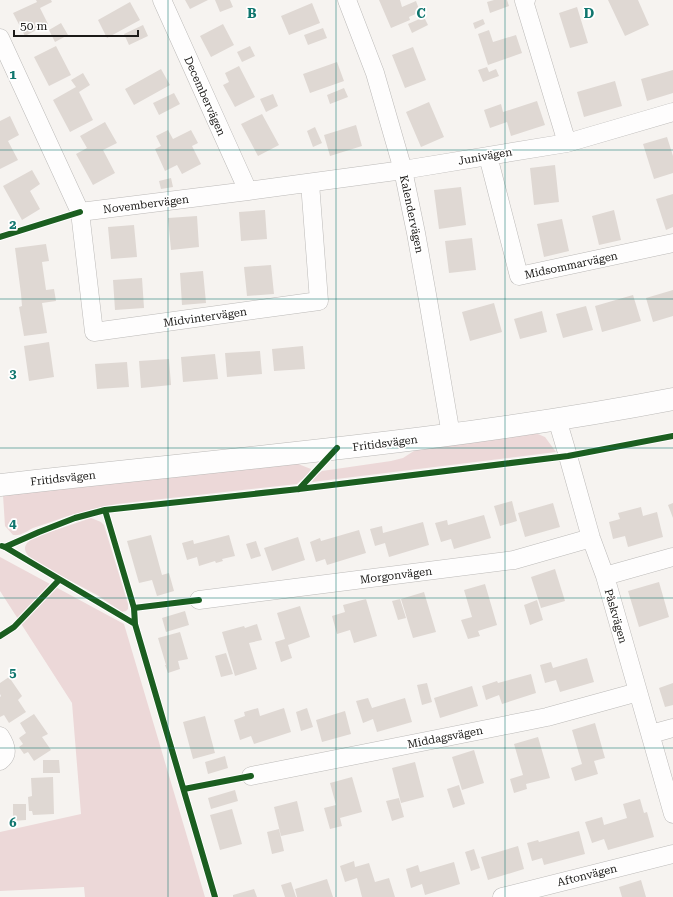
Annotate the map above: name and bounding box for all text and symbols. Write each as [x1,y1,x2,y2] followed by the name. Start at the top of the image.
[247,6,257,21] text: B
[416,6,426,21] text: C
[584,6,594,21] text: D
[14,12,138,38] scale bar
[20,19,47,33] text: 50 m
[181,54,228,138] street label: Decembervägen
[9,67,17,82] text: 1
[457,145,513,168] street label: Junivägen
[397,174,426,254] street label: Kalendervägen
[102,193,190,216] street label: Novembervägen
[9,217,17,232] text: 2
[523,249,619,282] street label: Midsommarvägen
[163,305,248,330] street label: Midvintervägen
[9,366,17,381] text: 3
[352,433,418,454] street label: Fritidsvägen
[30,469,96,488] street label: Fritidsvägen
[9,516,17,531] text: 4
[359,565,433,586] street label: Morgonvägen
[602,587,629,645] street label: Påskvägen
[9,665,17,680] text: 5
[406,724,484,751] street label: Middagsvägen
[9,815,17,830] text: 6
[556,862,618,889] street label: Aftonvägen

